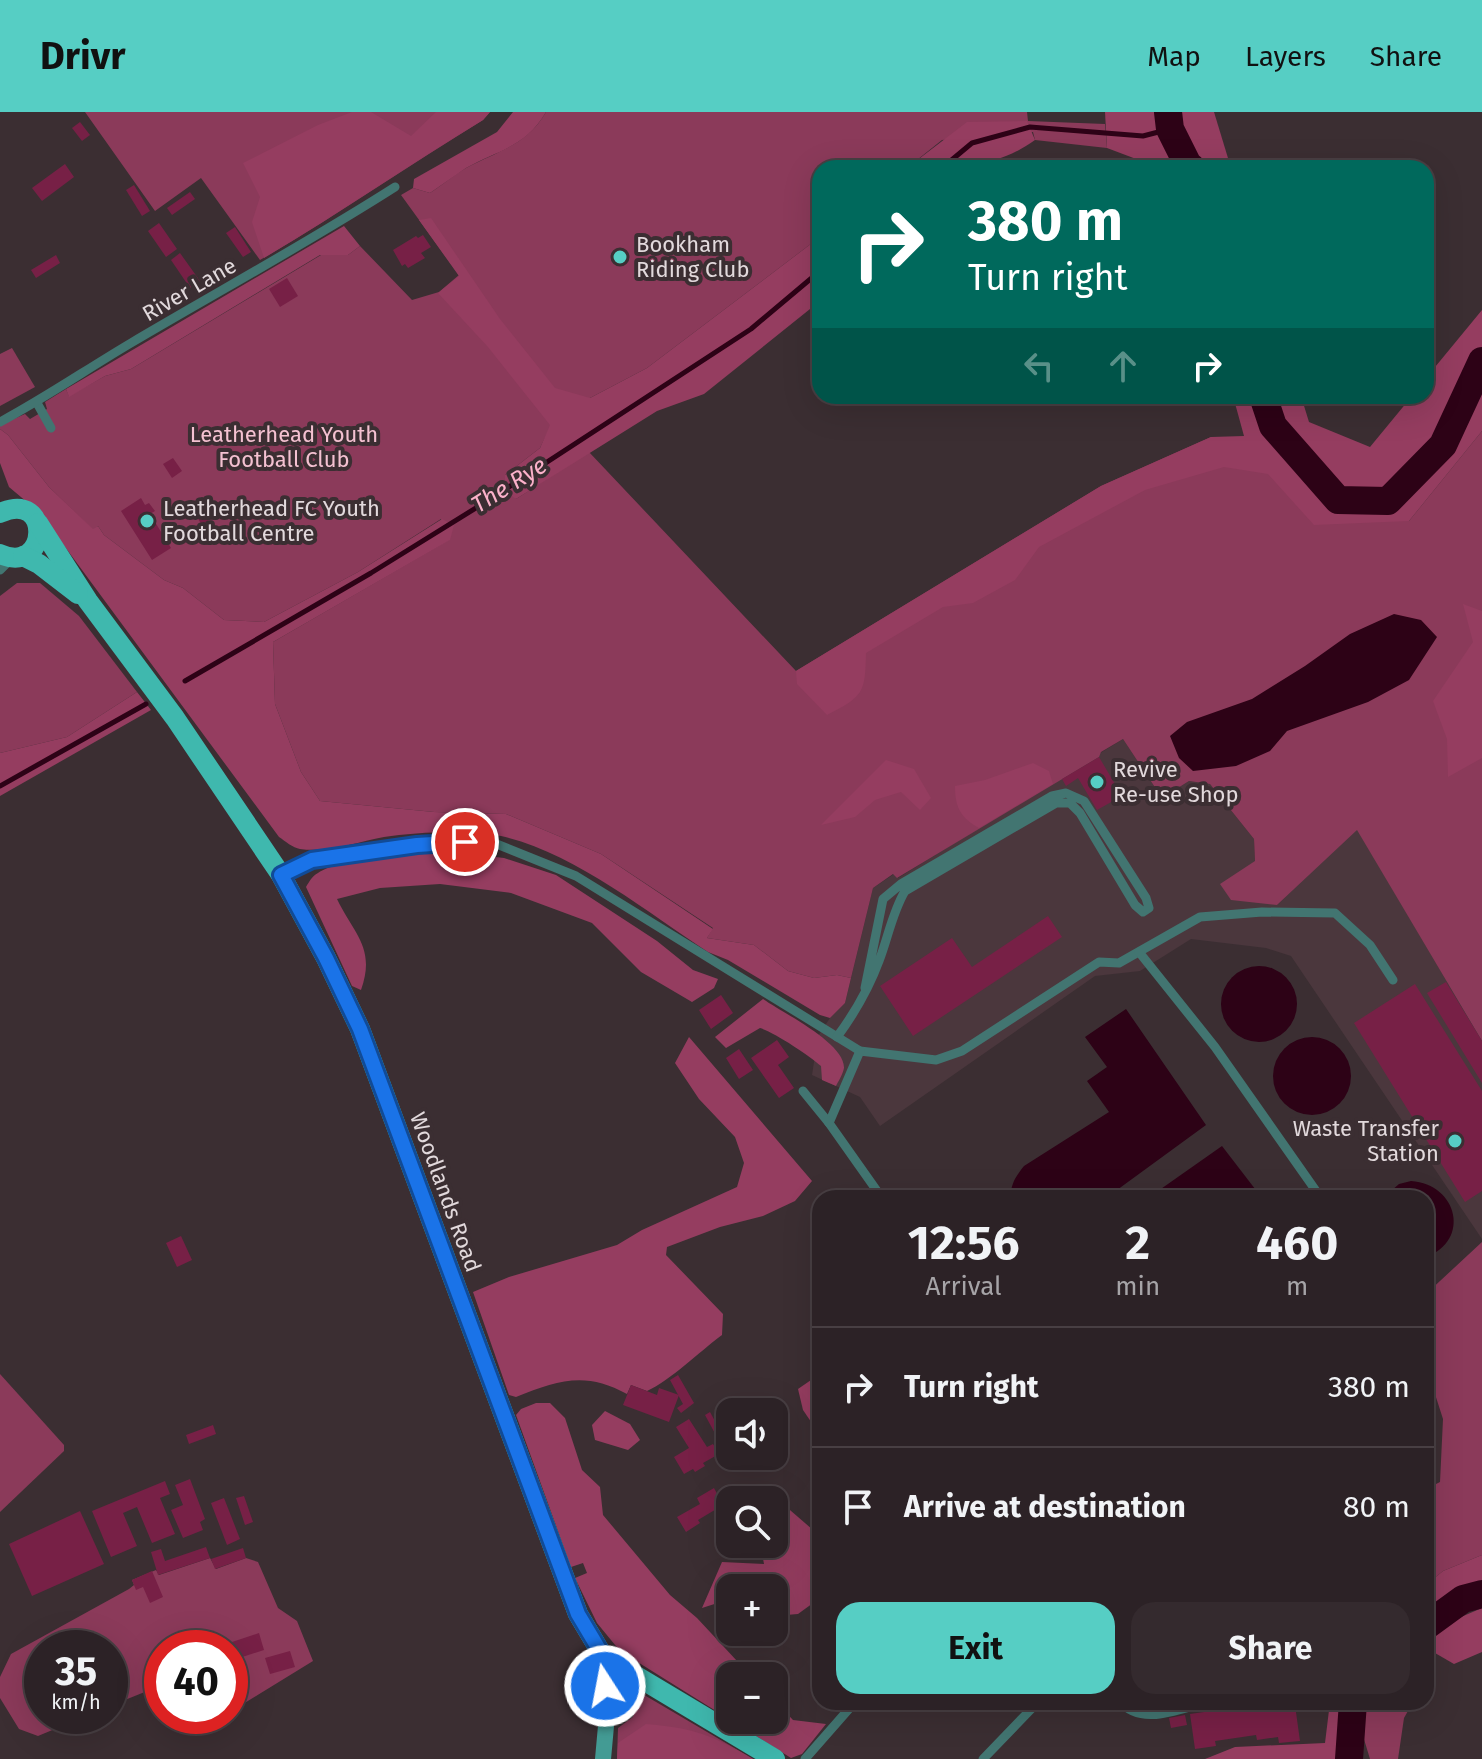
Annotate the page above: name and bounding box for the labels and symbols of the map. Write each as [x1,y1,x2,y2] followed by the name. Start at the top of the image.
[636,231,749,283] place label: Bookham Riding Club
[611,248,629,266] marker: Bookham Riding Club
[137,252,241,327] street label: River Lane
[190,421,378,473] park label: Leatherhead Youth Football Club
[466,451,552,519] water label: The Rye
[163,495,380,547] place label: Leatherhead FC Youth Football Centre
[138,512,156,530] marker: Leatherhead FC Youth Football Centre
[1113,756,1239,808] place label: Revive Re-use Shop
[1088,773,1106,791] marker: Revive Re-use Shop
[431,808,499,876] pin
[404,1109,487,1276] street label: Woodlands Road
[1293,1115,1440,1167] place label: Waste Transfer Station
[1446,1132,1464,1150] marker: Waste Transfer Station
[144,1630,248,1734] speed limit sign: 40
[563,1644,647,1728] position arrow

